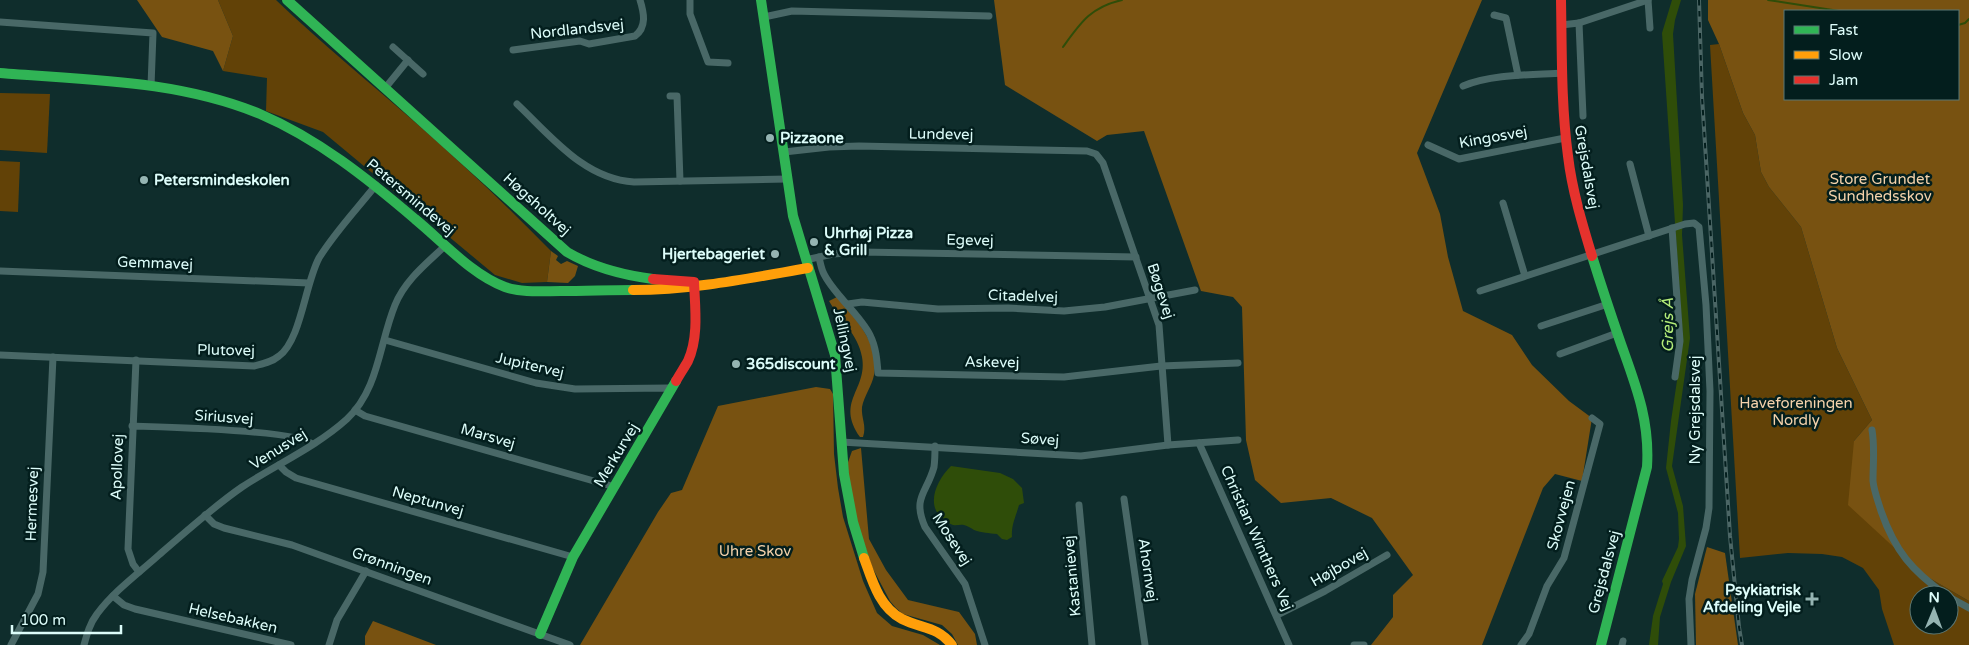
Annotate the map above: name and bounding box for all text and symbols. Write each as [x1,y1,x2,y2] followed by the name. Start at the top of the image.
[1784,10,1959,100] legend
[529,15,625,43] street label: Nordlandsvej
[1829,21,1859,39] text: Fast
[1829,46,1863,64] text: Slow
[1829,71,1858,89] text: Jam
[1458,122,1528,152] street label: Kingosvej
[1571,123,1603,211] street label: Grejsdalsvej
[908,124,974,144] street label: Lundevej
[780,129,844,147] place label: Pizzaone
[764,132,776,144] marker: Pizzaone
[363,155,459,239] street label: Petersmindevej
[500,169,574,239] street label: Høgsholtvej
[1828,170,1932,205] park label: Store Grundet Sundhedsskov
[154,171,290,189] place label: Petersmindeskolen
[138,174,150,186] marker: Petersmindeskolen
[824,224,913,259] place label: Uhrhøj Pizza & Grill
[946,231,994,249] street label: Egevej
[808,236,820,248] marker: Uhrhøj Pizza & Grill
[662,245,765,264] place label: Hjertebageriet
[769,248,781,260] marker: Hjertebageriet
[117,253,193,273] street label: Gemmavej
[1144,261,1178,321] street label: Bøgevej
[988,286,1058,306] street label: Citadelvej
[1658,297,1678,352] water label: Grejs Å
[829,306,861,374] street label: Jellingvej
[197,340,255,360] street label: Plutovej
[494,348,566,382] street label: Jupitervej
[964,353,1020,371] street label: Askevej
[746,355,836,373] place label: 365discount
[1686,355,1704,465] street label: Ny Grejsdalsvej
[730,358,742,370] marker: 365discount
[1739,394,1853,429] park label: Haveforeningen Nordly
[194,406,254,428] street label: Siriusvej
[459,420,517,452] street label: Marsvej
[590,420,642,490] street label: Merkurvej
[246,425,310,473] street label: Venusvej
[1020,429,1060,449] street label: Søvej
[107,434,127,500] street label: Apollovej
[1217,463,1297,613] street label: Christian Winthers Vej
[22,466,42,542] street label: Hermesvej
[1543,478,1579,552] street label: Skovvejen
[390,482,466,520] street label: Neptunvej
[928,509,976,569] street label: Mosevej
[1584,528,1624,616] street label: Grejsdalsvej
[1059,535,1085,617] street label: Kastanievej
[1135,537,1161,603] street label: Ahornvej
[719,542,791,560] park label: Uhre Skov
[349,543,435,589] street label: Grønningen
[1307,544,1371,590] street label: Højbovej
[1703,581,1801,617] place label: Psykiatrisk Afdeling Vejle
[1909,585,1959,635] north arrow
[1928,589,1940,606] text: N
[1805,592,1819,606] marker: Psykiatrisk Afdeling Vejle
[187,599,279,637] street label: Helsebakken
[12,602,121,634] scale bar
[20,611,66,629] text: 100 m

